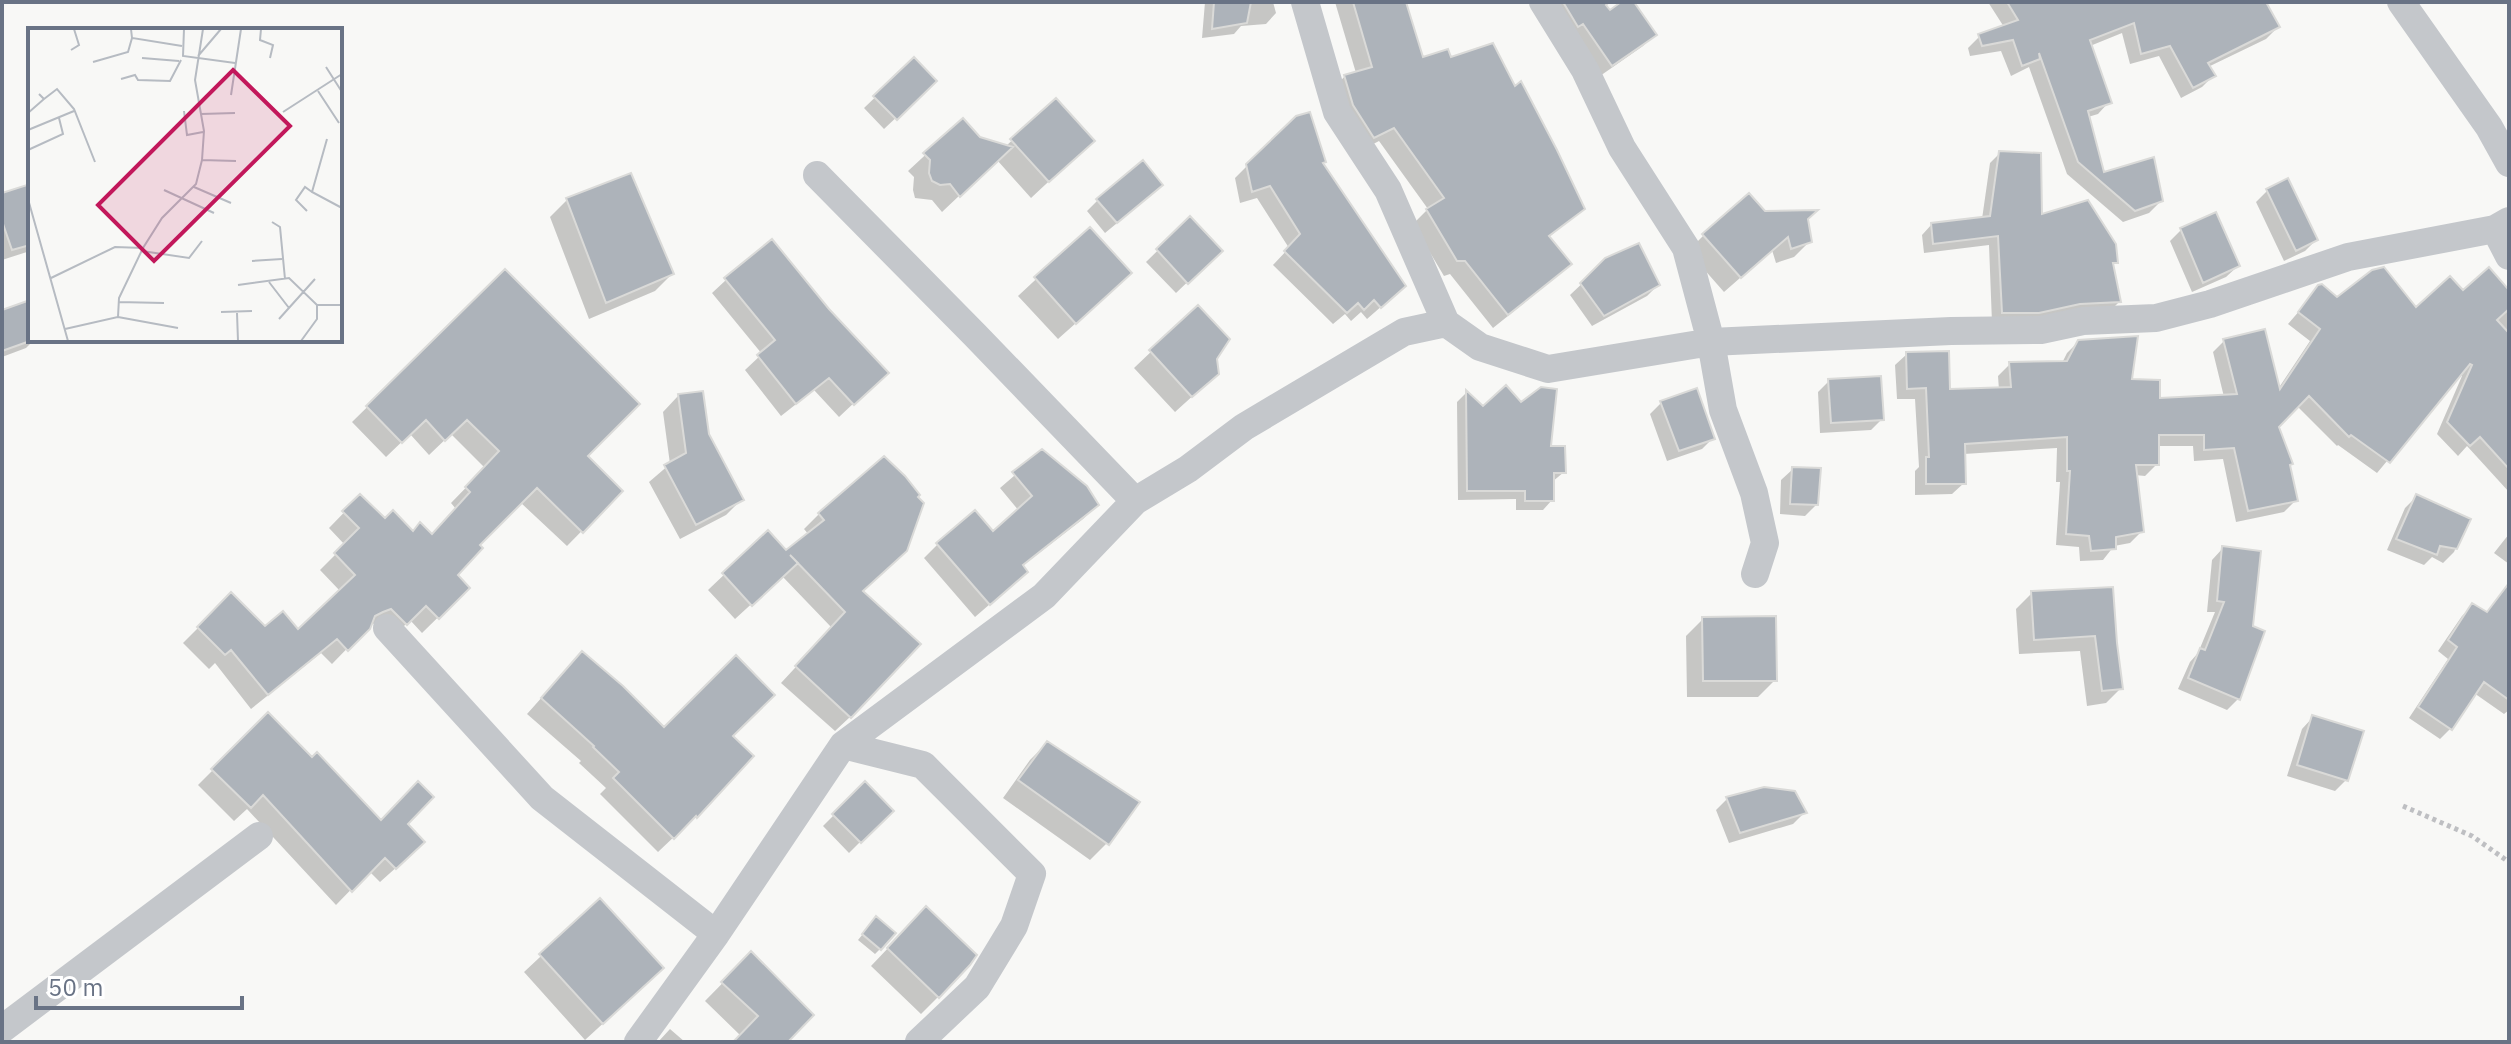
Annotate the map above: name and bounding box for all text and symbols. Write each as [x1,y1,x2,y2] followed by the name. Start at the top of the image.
[28,28,342,342] inset map
[36,960,242,1010] scale bar
[48,971,103,1003] text: 50 m

